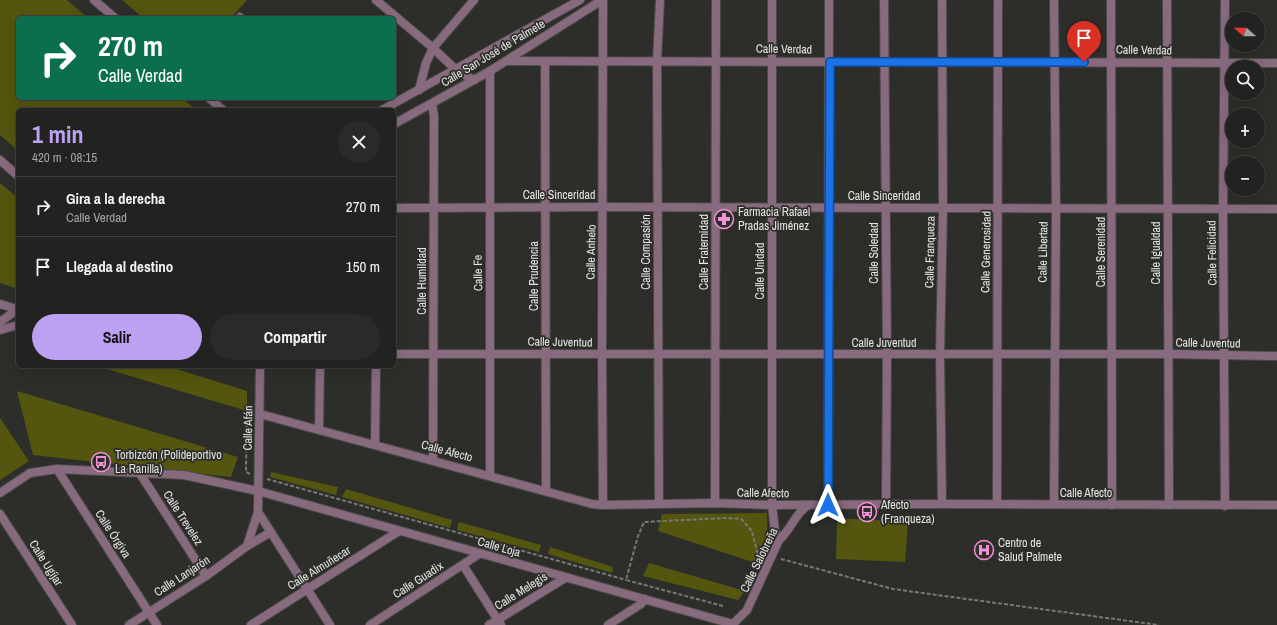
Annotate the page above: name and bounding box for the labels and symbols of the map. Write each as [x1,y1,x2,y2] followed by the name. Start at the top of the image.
[1225,12,1265,52] north arrow
[438,16,548,90] street label: Calle San José de Palmete
[1067,21,1101,62] pin
[756,41,812,57] street label: Calle Verdad
[1116,42,1172,58] street label: Calle Verdad
[523,187,595,203] street label: Calle Sinceridad
[848,188,920,204] street label: Calle Sinceridad
[738,204,810,234] place label: Farmacia Rafael Pradas Jiménez
[713,208,735,230] pharmacy icon: Farmacia Rafael Pradas Jiménez
[977,211,995,293] street label: Calle Generosidad
[638,214,654,290] street label: Calle Compasión
[696,214,712,290] street label: Calle Fraternidad
[921,215,939,288] street label: Calle Franqueza
[1093,217,1109,287] street label: Calle Serenidad
[1203,220,1221,286] street label: Calle Felicidad
[1034,221,1052,283] street label: Calle Libertad
[866,222,882,284] street label: Calle Soledad
[1148,222,1164,284] street label: Calle Igualdad
[583,224,599,280] street label: Calle Anhelo
[526,240,542,311] street label: Calle Prudencia
[752,243,768,299] street label: Calle Unidad
[414,247,430,315] street label: Calle Humildad
[470,255,486,291] street label: Calle Fe
[527,333,593,351] street label: Calle Juventud
[1175,334,1241,352] street label: Calle Juventud
[851,335,917,351] street label: Calle Juventud
[240,405,256,451] street label: Calle Afán
[420,436,474,466] street label: Calle Afecto
[115,447,222,477] place label: Torbizcón (Polideportivo La Ranilla)
[90,451,112,473] bus stop icon: Torbizcón (Polideportivo La Ranilla)
[807,484,849,526] position arrow
[737,485,789,501] street label: Calle Afecto
[1060,485,1112,501] street label: Calle Afecto
[159,487,207,549] street label: Calle Trevelez
[880,497,935,527] place label: Afecto (Franqueza)
[856,501,878,523] bus stop icon: Afecto (Franqueza)
[91,507,135,562] street label: Calle Órgiva
[736,525,782,595] street label: Calle Salobreña
[476,533,523,561] street label: Calle Loja
[998,535,1062,565] place label: Centro de Salud Palmete
[25,537,67,590] street label: Calle Ugíjar
[973,539,995,561] hospital icon: Centro de Salud Palmete
[284,542,354,594] street label: Calle Almuñecar
[151,552,213,600] street label: Calle Lanjarón
[390,558,446,602] street label: Calle Guadix
[491,568,551,614] street label: Calle Melegis

